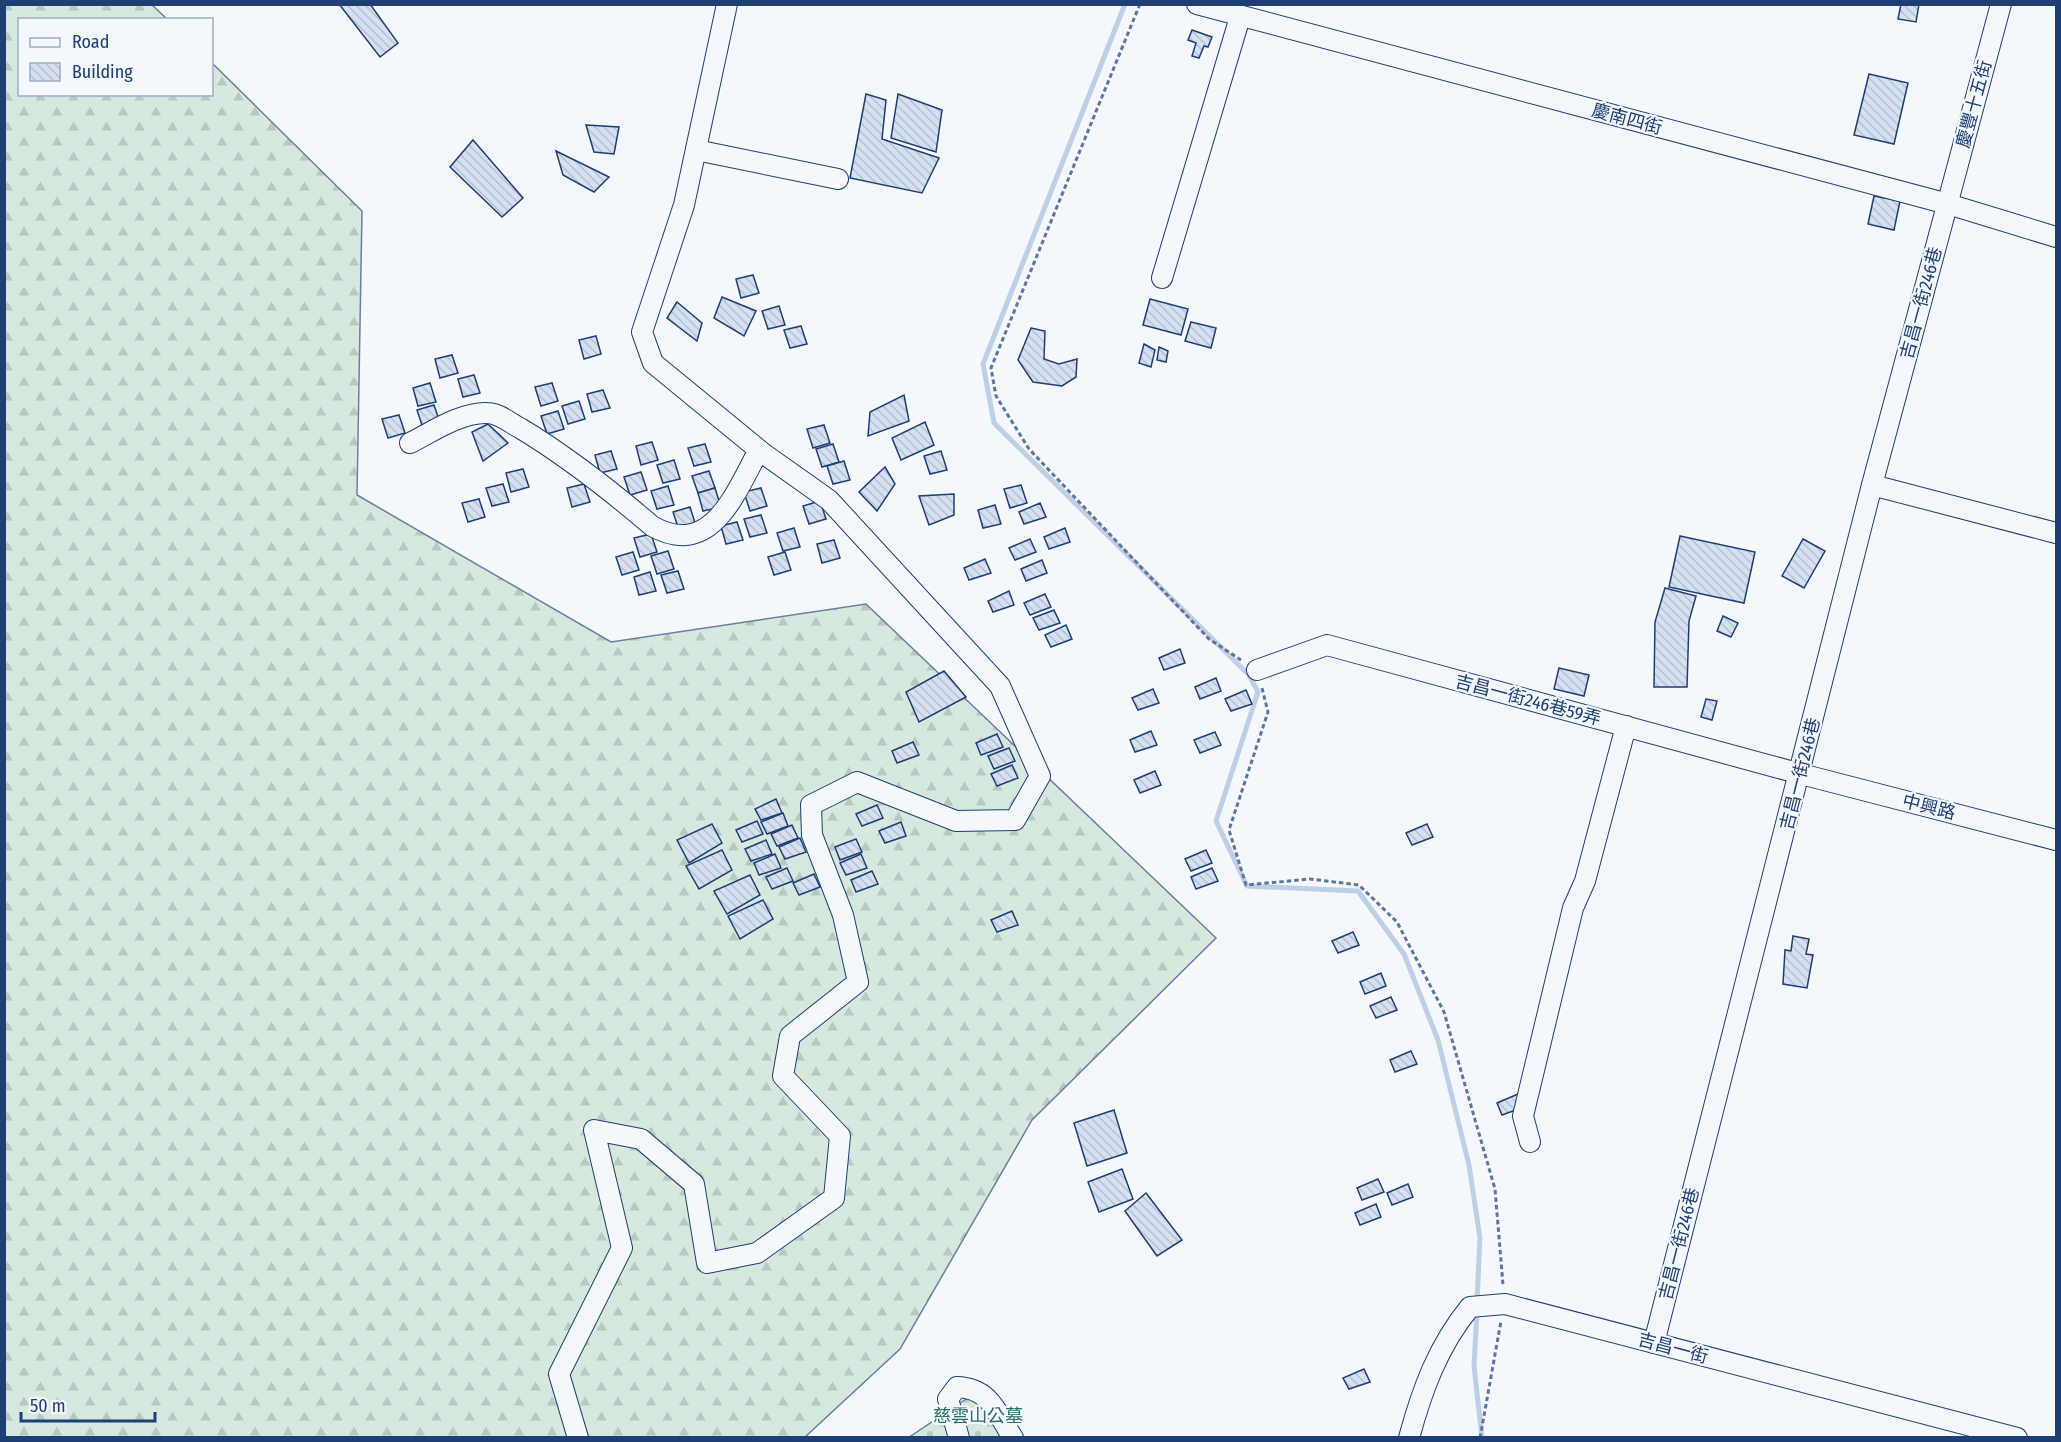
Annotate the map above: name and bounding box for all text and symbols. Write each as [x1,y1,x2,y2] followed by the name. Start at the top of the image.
[18,18,213,96] legend
[72,31,109,53] text: Road
[1952,58,1996,150] street label: 慶豐十五街
[72,61,133,83] text: Building
[1589,99,1665,139] street label: 慶南四街
[1895,245,1947,361] street label: 吉昌一街246巷
[1453,670,1603,730] street label: 吉昌一街246巷59弄
[1775,715,1825,833] street label: 吉昌一街246巷
[1900,790,1958,824] street label: 中興路
[1654,1185,1704,1303] street label: 吉昌一街246巷
[1635,1328,1711,1368] street label: 吉昌一街
[21,1385,154,1423] scale bar
[30,1395,66,1417] text: 50 m
[933,1405,1023,1427] park label: 慈雲山公墓

